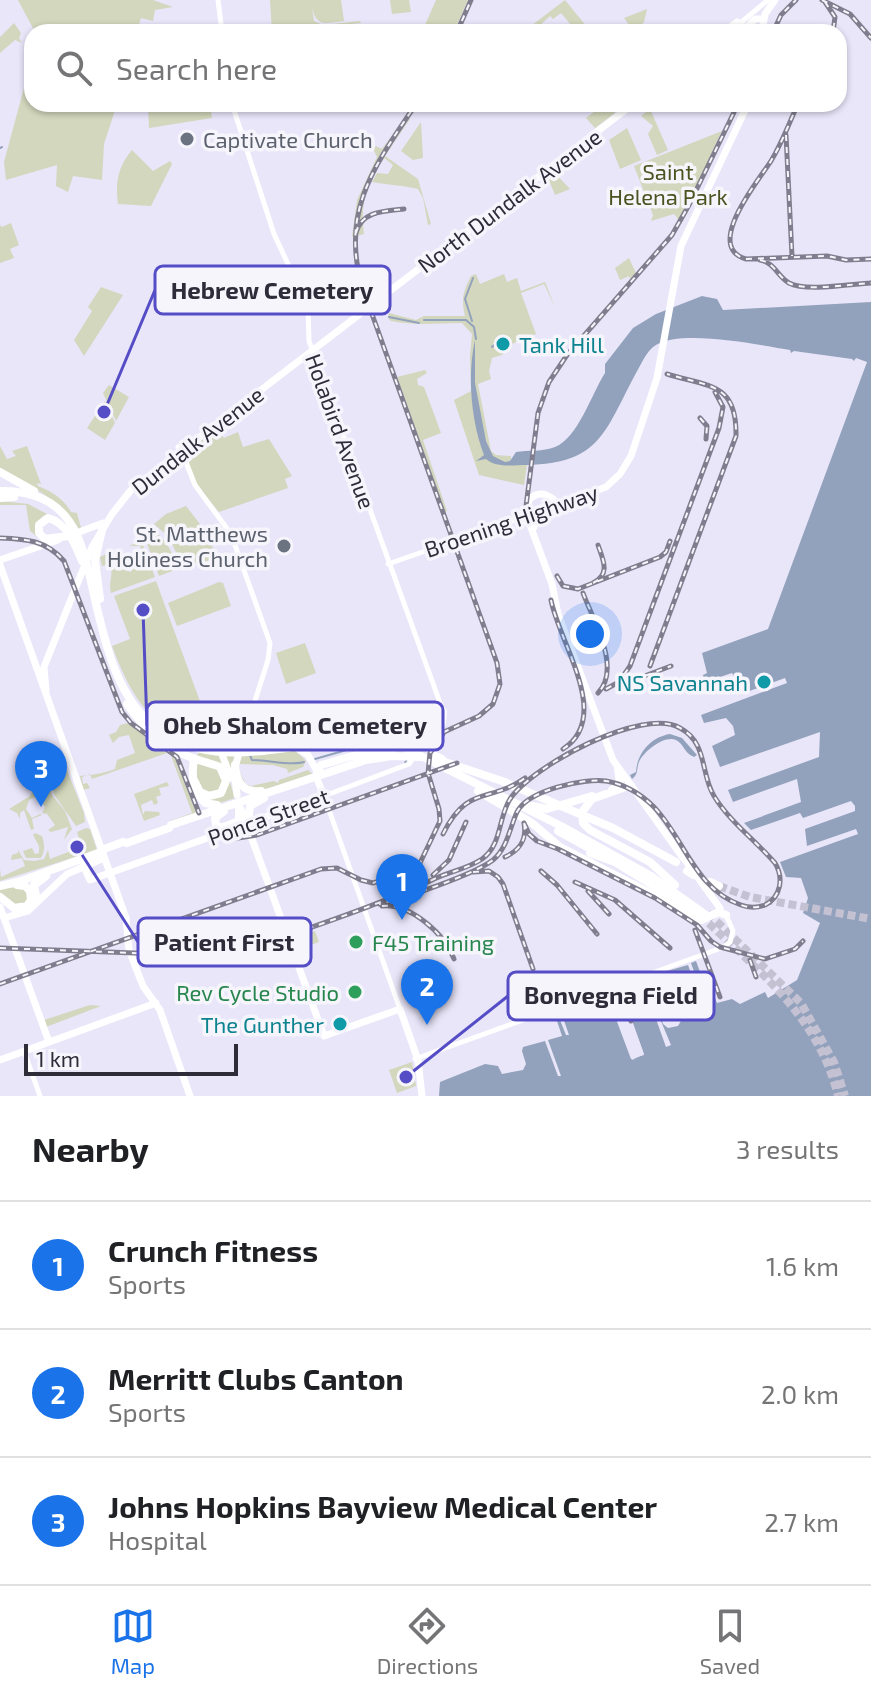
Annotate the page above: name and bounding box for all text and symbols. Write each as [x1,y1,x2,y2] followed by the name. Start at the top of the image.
[24,24,847,112] search box
[52,46,96,90] icon: search
[116,50,277,86] text: Search here
[412,122,606,278] street label: North Dundalk Avenue
[203,126,373,152] place label: Captivate Church
[178,130,196,148] marker: Captivate Church
[608,158,728,209] park label: Saint Helena Park
[155,266,390,314] callout: Hebrew Cemetery
[171,275,374,304] text: Hebrew Cemetery
[519,331,604,357] place label: Tank Hill
[494,335,512,353] marker: Tank Hill
[301,350,381,512] street label: Holabird Avenue
[126,380,268,500] street label: Dundalk Avenue
[421,478,601,562] street label: Broening Highway
[107,520,268,571] place label: St. Matthews Holiness Church
[275,537,293,555] marker: St. Matthews Holiness Church
[570,614,610,654] your location
[617,669,748,695] place label: NS Savannah
[755,673,773,691] marker: NS Savannah
[147,702,443,750] callout: Oheb Shalom Cemetery
[163,710,427,739] text: Oheb Shalom Cemetery
[15,741,67,807] pin: 3
[204,782,332,850] street label: Ponca Street
[376,854,428,920] pin: 1
[138,918,311,966] callout: Patient First
[154,927,294,956] text: Patient First
[372,929,494,955] place label: F45 Training
[347,933,365,951] marker: F45 Training
[401,959,453,1025] pin: 2
[508,972,714,1020] callout: Bonvegna Field
[176,979,339,1005] place label: Rev Cycle Studio
[524,980,698,1009] text: Bonvegna Field
[346,983,364,1001] marker: Rev Cycle Studio
[201,1011,324,1037] place label: The Gunther
[331,1015,349,1033] marker: The Gunther
[24,1040,238,1076] scale bar
[36,1045,80,1071] text: 1 km
[32,1128,149,1169] text: Nearby
[736,1133,839,1164] text: 3 results
[108,1232,318,1268] text: Crunch Fitness
[52,1250,64,1281] text: 1
[766,1250,839,1281] text: 1.6 km
[108,1268,186,1299] text: Sports
[108,1360,404,1396] text: Merritt Clubs Canton
[50,1378,66,1409] text: 2
[761,1378,839,1409] text: 2.0 km
[108,1396,186,1427] text: Sports
[108,1488,657,1524] text: Johns Hopkins Bayview Medical Center
[51,1506,65,1537] text: 3
[764,1506,839,1537] text: 2.7 km
[108,1524,207,1555] text: Hospital
[111,1604,155,1678] tab: Map
[377,1604,478,1678] tab: Directions
[700,1604,760,1678] tab: Saved

